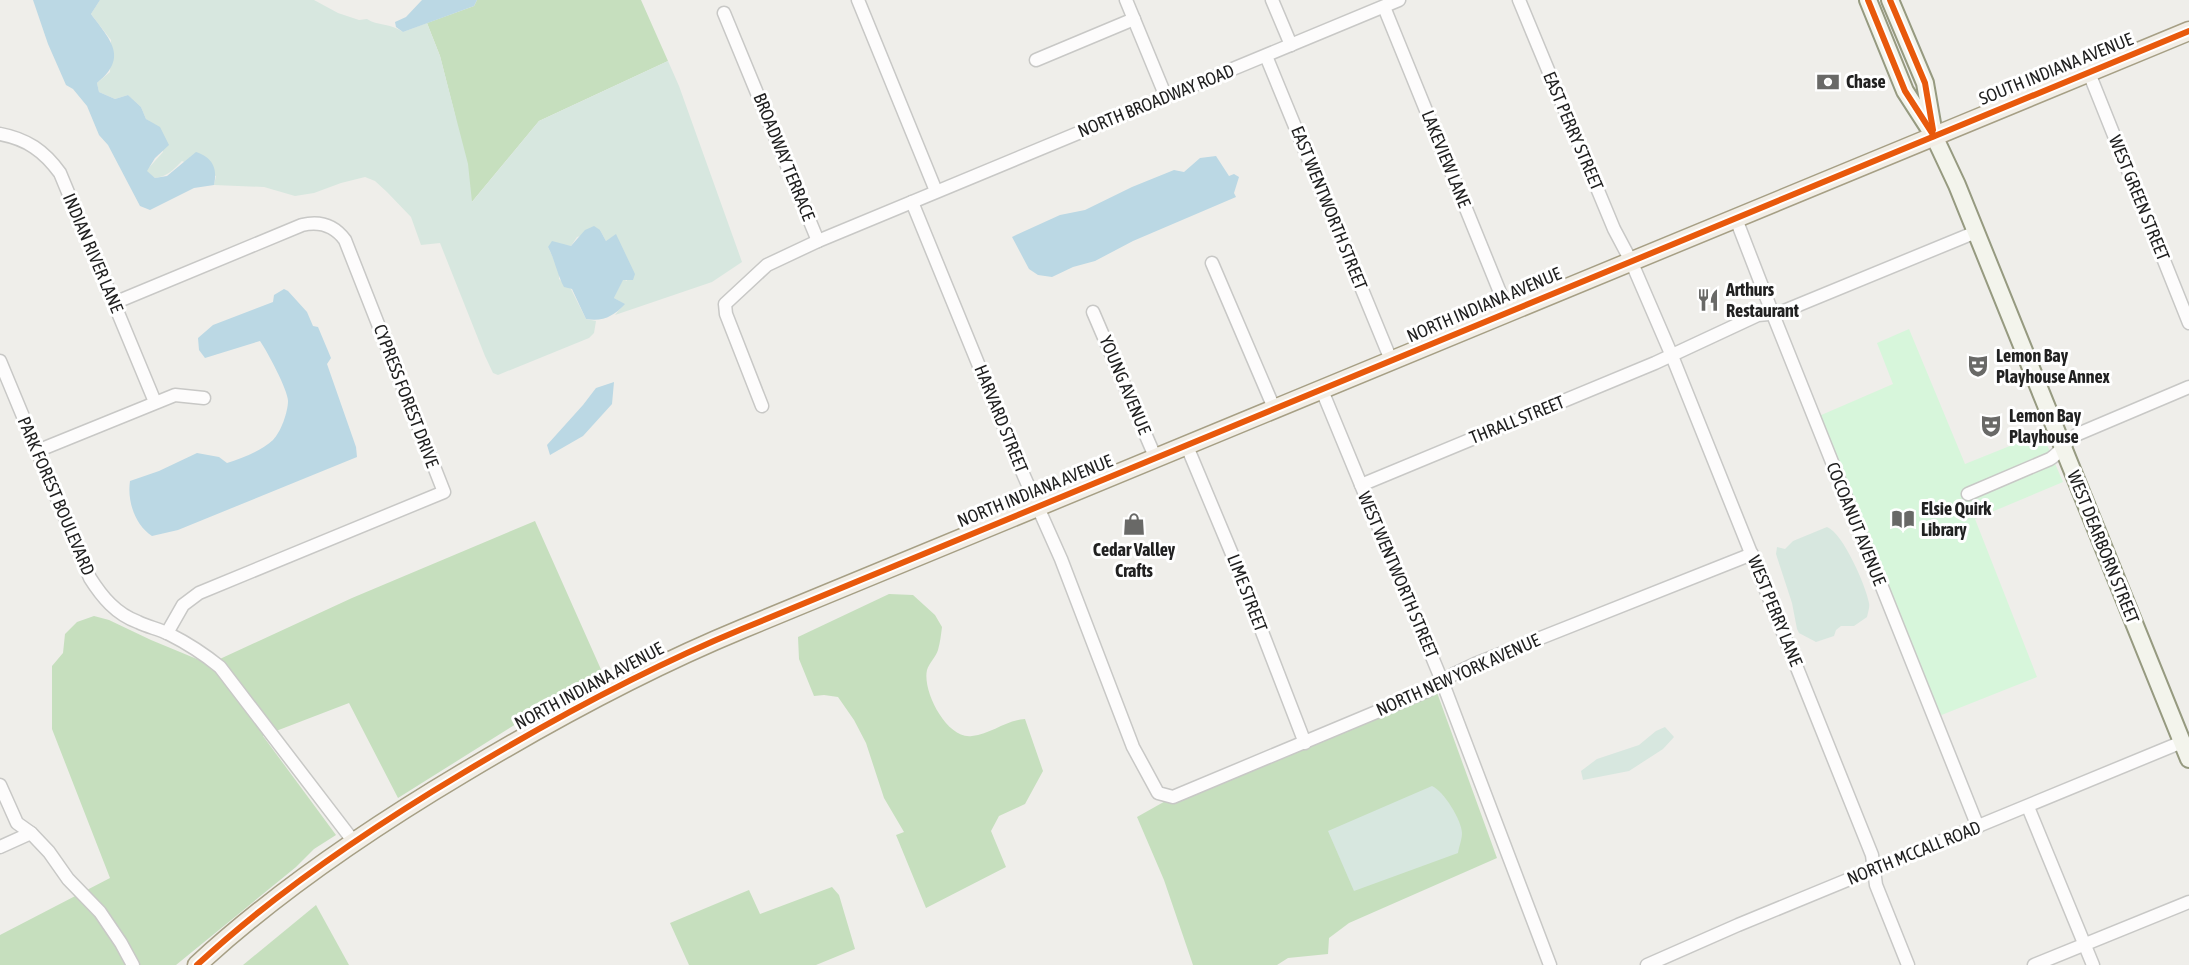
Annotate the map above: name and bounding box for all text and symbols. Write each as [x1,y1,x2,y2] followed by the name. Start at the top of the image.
[1976,28,2136,109] street label: SOUTH INDIANA AVENUE
[1075,60,1237,142] street label: NORTH BROADWAY ROAD
[1539,68,1608,193] street label: EAST PERRY STREET
[1815,69,1841,95] bank icon: Chase
[1846,71,1886,92] place label: Chase
[749,90,820,224] street label: BROADWAY TERRACE
[1417,107,1476,211] street label: LAKEVIEW LANE
[1287,123,1372,293] street label: EAST WENTWORTH STREET
[2105,132,2174,264] street label: WEST GREEN STREET
[59,190,128,316] street label: INDIAN RIVER LANE
[1404,262,1564,347] street label: NORTH INDIANA AVENUE
[1725,279,1800,321] place label: Arthurs Restaurant
[1695,287,1721,313] restaurant icon: Arthurs Restaurant
[369,321,444,471] street label: CYPRESS FOREST DRIVE
[1095,332,1156,438] street label: YOUNG AVENUE
[1996,345,2111,387] place label: Lemon Bay Playhouse Annex
[1965,353,1991,379] theatre icon: Lemon Bay Playhouse Annex
[970,362,1033,476] street label: HARVARD STREET
[1466,391,1567,448] street label: THRALL STREET
[2009,405,2082,447] place label: Lemon Bay Playhouse
[14,413,99,578] street label: PARK FOREST BOULEVARD
[1978,413,2004,439] theatre icon: Lemon Bay Playhouse
[954,450,1116,531] street label: NORTH INDIANA AVENUE
[1822,459,1891,589] street label: COCOANUT AVENUE
[2063,467,2144,626] street label: WEST DEARBORN STREET
[1354,488,1443,661] street label: WEST WENTWORTH STREET
[1921,498,1992,540] place label: Elsie Quirk Library
[1890,506,1916,532] library icon: Elsie Quirk Library
[1121,511,1147,537] shop icon: Cedar Valley Crafts
[1093,539,1176,581] place label: Cedar Valley Crafts
[1223,551,1272,635] street label: LIME STREET
[1744,552,1807,670] street label: WEST PERRY LANE
[1373,629,1543,720] street label: NORTH NEW YORK AVENUE
[511,637,667,734] street label: NORTH INDIANA AVENUE
[1844,816,1984,889] street label: NORTH MCCALL ROAD

